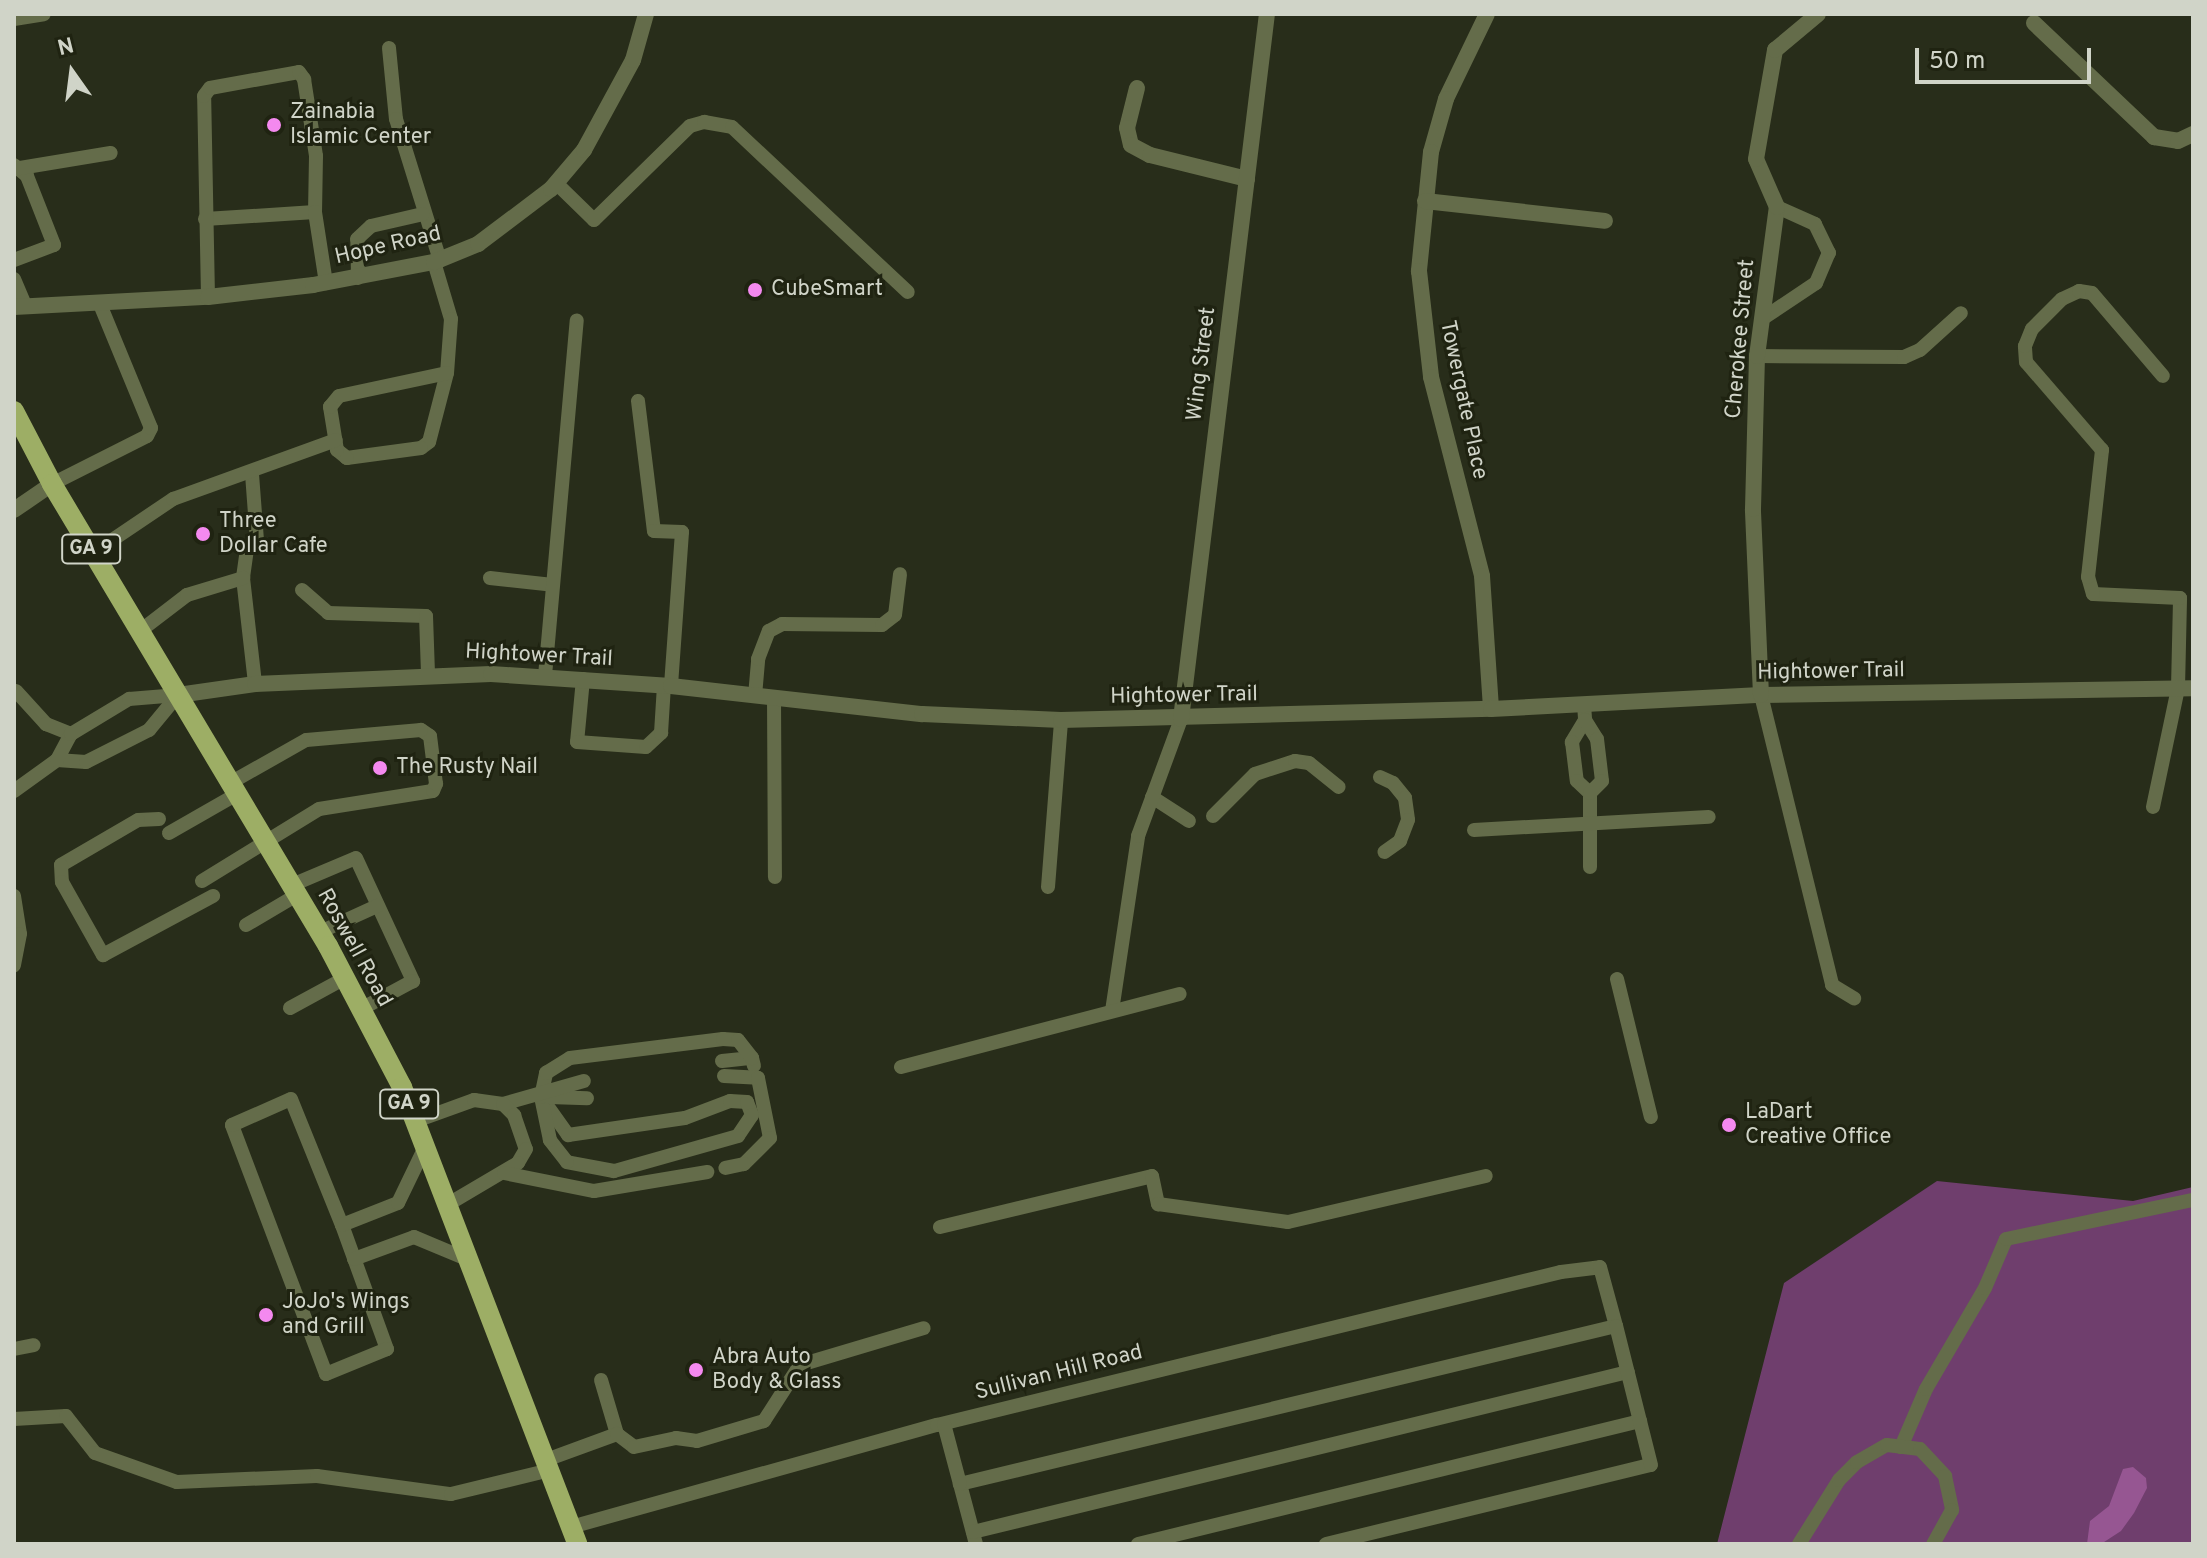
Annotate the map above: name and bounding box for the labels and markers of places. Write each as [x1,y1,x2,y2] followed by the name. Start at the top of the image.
[290,99,431,150] place label: Zainabia Islamic Center
[265,116,283,134] marker: Zainabia Islamic Center
[771,277,883,303] place label: CubeSmart
[746,281,764,299] marker: CubeSmart
[219,508,328,560] place label: Three Dollar Cafe
[194,525,212,543] marker: Three Dollar Cafe
[396,755,538,781] place label: The Rusty Nail
[371,759,389,777] marker: The Rusty Nail
[1745,1099,1891,1150] place label: LaDart Creative Office
[1720,1116,1738,1134] marker: LaDart Creative Office
[282,1289,410,1340] place label: JoJo's Wings and Grill
[257,1306,275,1324] marker: JoJo's Wings and Grill
[712,1344,842,1396] place label: Abra Auto Body & Glass
[687,1361,705,1379] marker: Abra Auto Body & Glass

